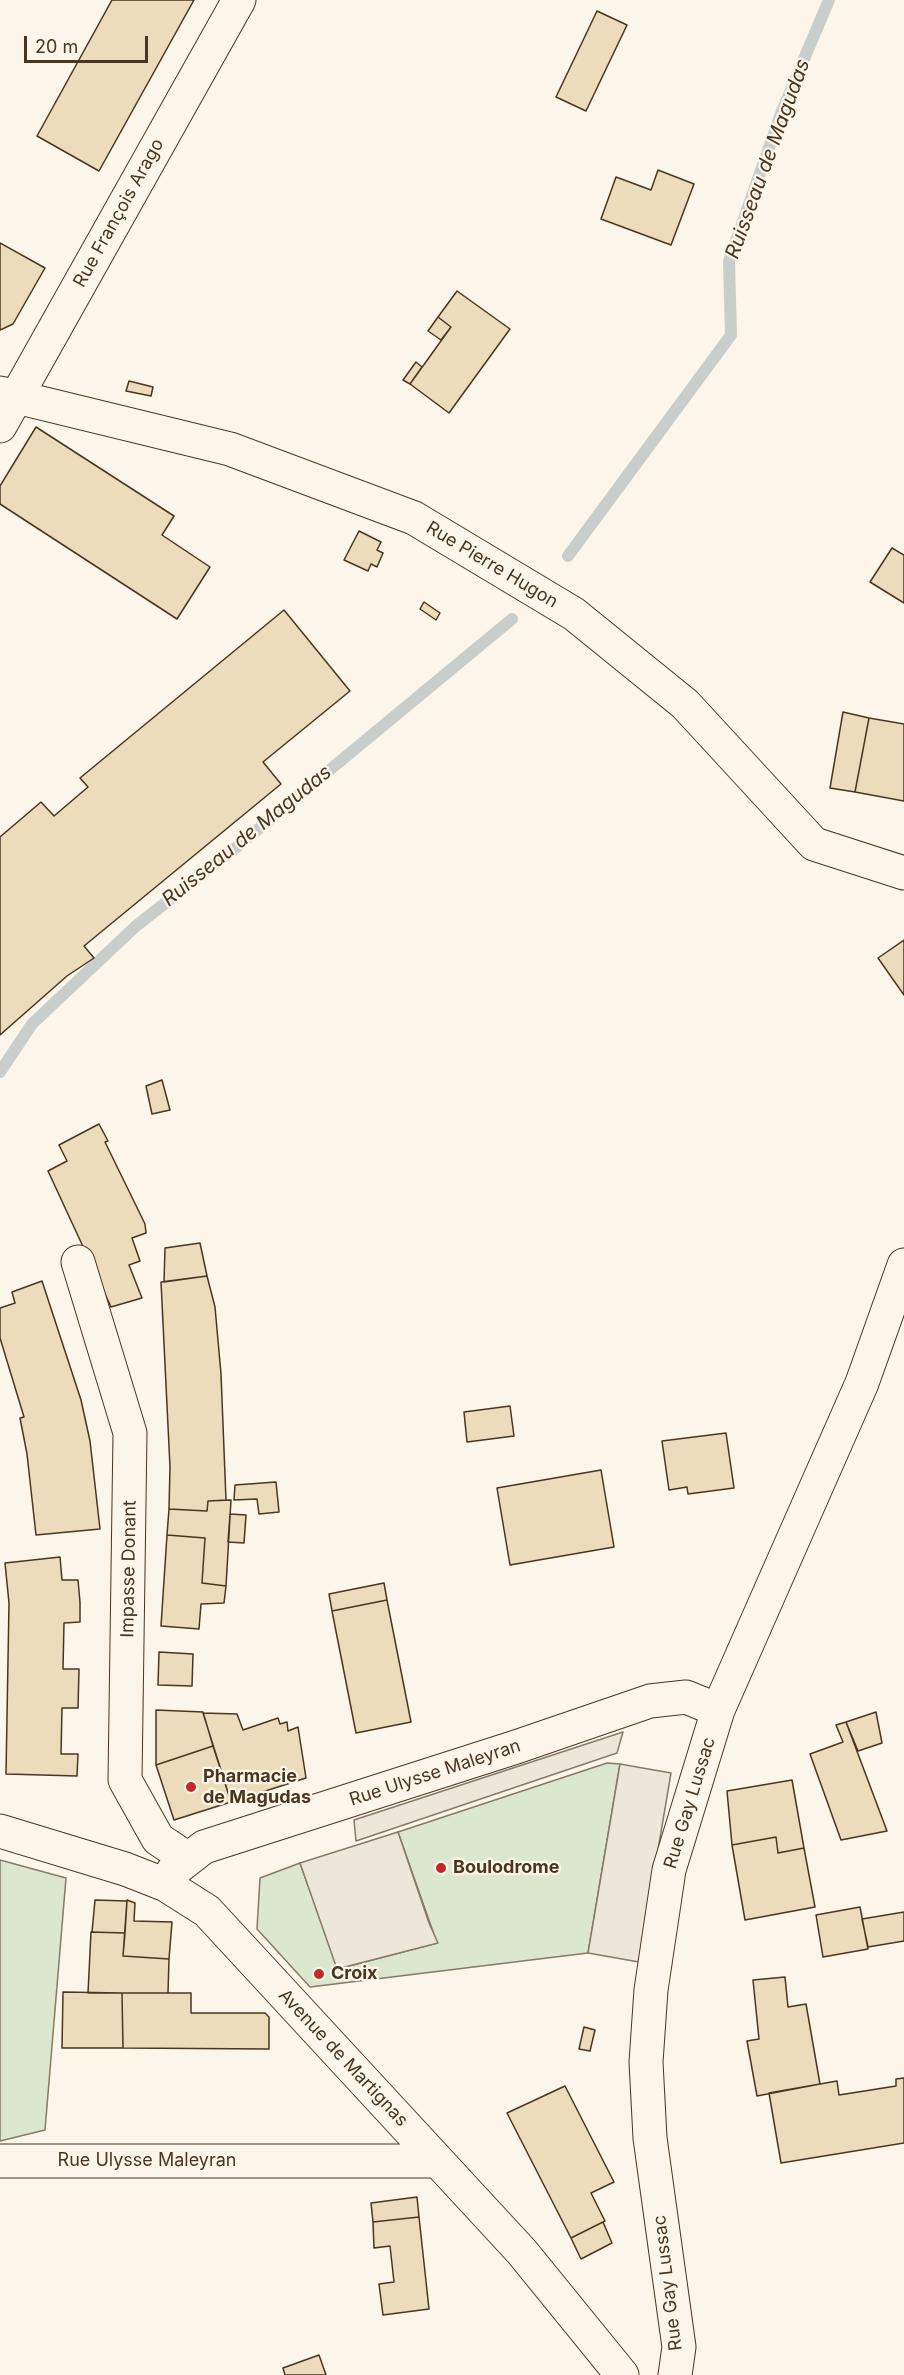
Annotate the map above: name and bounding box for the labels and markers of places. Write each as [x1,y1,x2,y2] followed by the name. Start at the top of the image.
[203,1766,311,1808] place label: Pharmacie de Magudas
[184,1780,198,1794] marker: Pharmacie de Magudas
[453,1857,559,1879] place label: Boulodrome
[434,1861,448,1875] marker: Boulodrome
[331,1963,378,1985] place label: Croix
[312,1967,326,1981] marker: Croix

